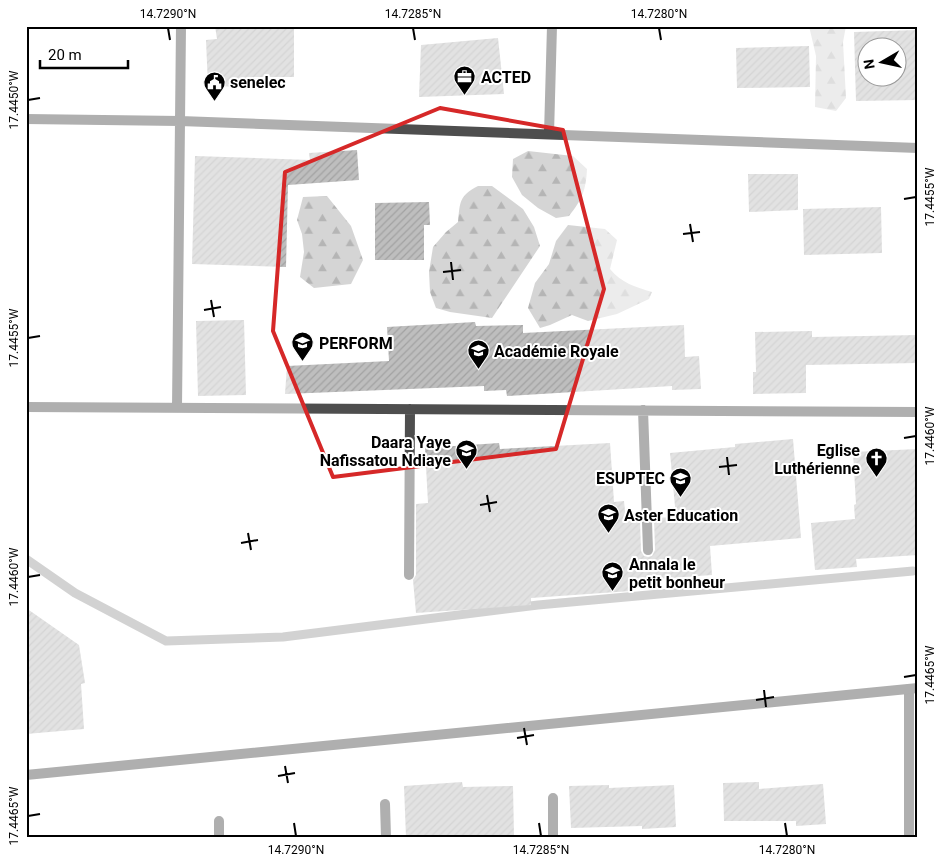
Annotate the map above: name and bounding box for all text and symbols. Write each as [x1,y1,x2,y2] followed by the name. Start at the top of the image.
[140,7,196,21] text: 14.7290°N
[385,7,441,21] text: 14.7285°N
[631,7,687,21] text: 14.7280°N
[40,38,128,70] scale bar
[856,38,906,88] north arrow
[48,46,82,64] text: 20 m
[860,58,878,70] text: N
[453,65,477,96] office icon: ACTED
[481,68,531,87] place label: ACTED
[7,70,21,129] text: 17.4450°W
[202,70,226,101] public building icon: senelec
[230,73,286,92] place label: senelec
[923,167,937,226] text: 17.4455°W
[7,308,21,367] text: 17.4455°W
[291,331,315,362] school or university icon: PERFORM
[319,334,393,353] place label: PERFORM
[466,339,490,370] school or university icon: Académie Royale
[494,342,619,361] place label: Académie Royale
[923,406,937,465] text: 17.4460°W
[320,433,451,470] place label: Daara Yaye Nafissatou Ndiaye
[455,439,479,470] school or university icon: Daara Yaye Nafissatou Ndiaye
[774,441,860,478] place label: Eglise Luthérienne
[864,447,888,478] church icon: Eglise Luthérienne
[669,466,693,497] school or university icon: ESUPTEC
[596,469,665,488] place label: ESUPTEC
[596,503,620,534] school or university icon: Aster Education
[624,506,738,525] place label: Aster Education
[7,547,21,606] text: 17.4460°W
[629,555,725,592] place label: Annala le petit bonheur
[601,561,625,592] school or university icon: Annala le petit bonheur
[923,645,937,704] text: 17.4465°W
[7,786,21,845] text: 17.4465°W
[268,843,324,857] text: 14.7290°N
[513,843,569,857] text: 14.7285°N
[759,843,815,857] text: 14.7280°N

